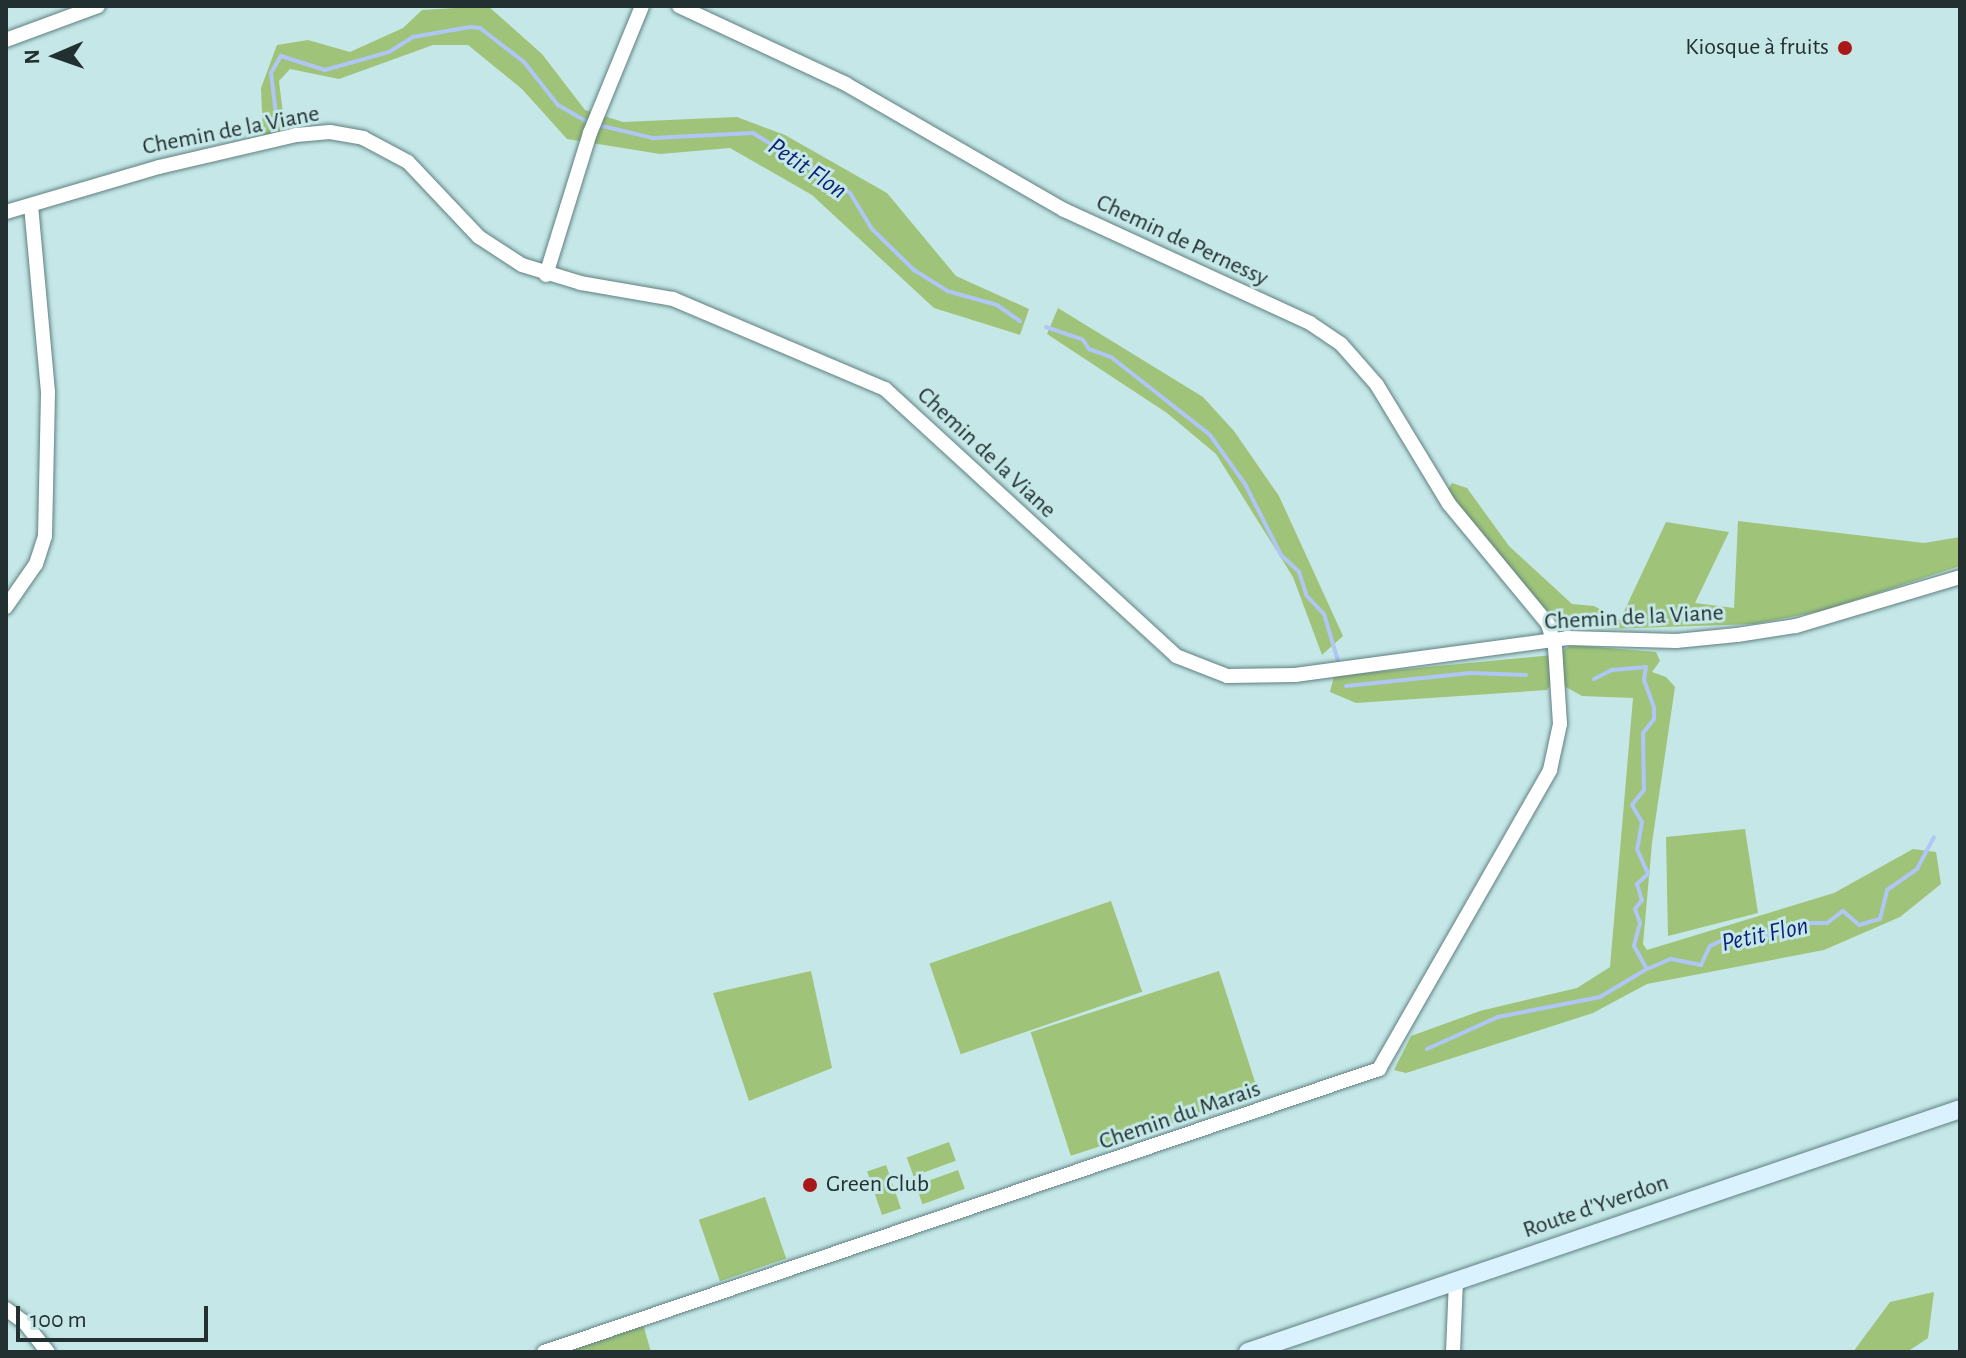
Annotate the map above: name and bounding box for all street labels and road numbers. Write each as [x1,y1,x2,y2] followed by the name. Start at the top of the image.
[140,100,322,162] street label: Chemin de la Viane
[1091,189,1273,293] street label: Chemin de Pernessy
[911,381,1061,525] street label: Chemin de la Viane
[1544,599,1724,637] street label: Chemin de la Viane
[1095,1075,1265,1157] street label: Chemin du Marais
[1519,1169,1673,1245] street label: Route d'Yverdon

